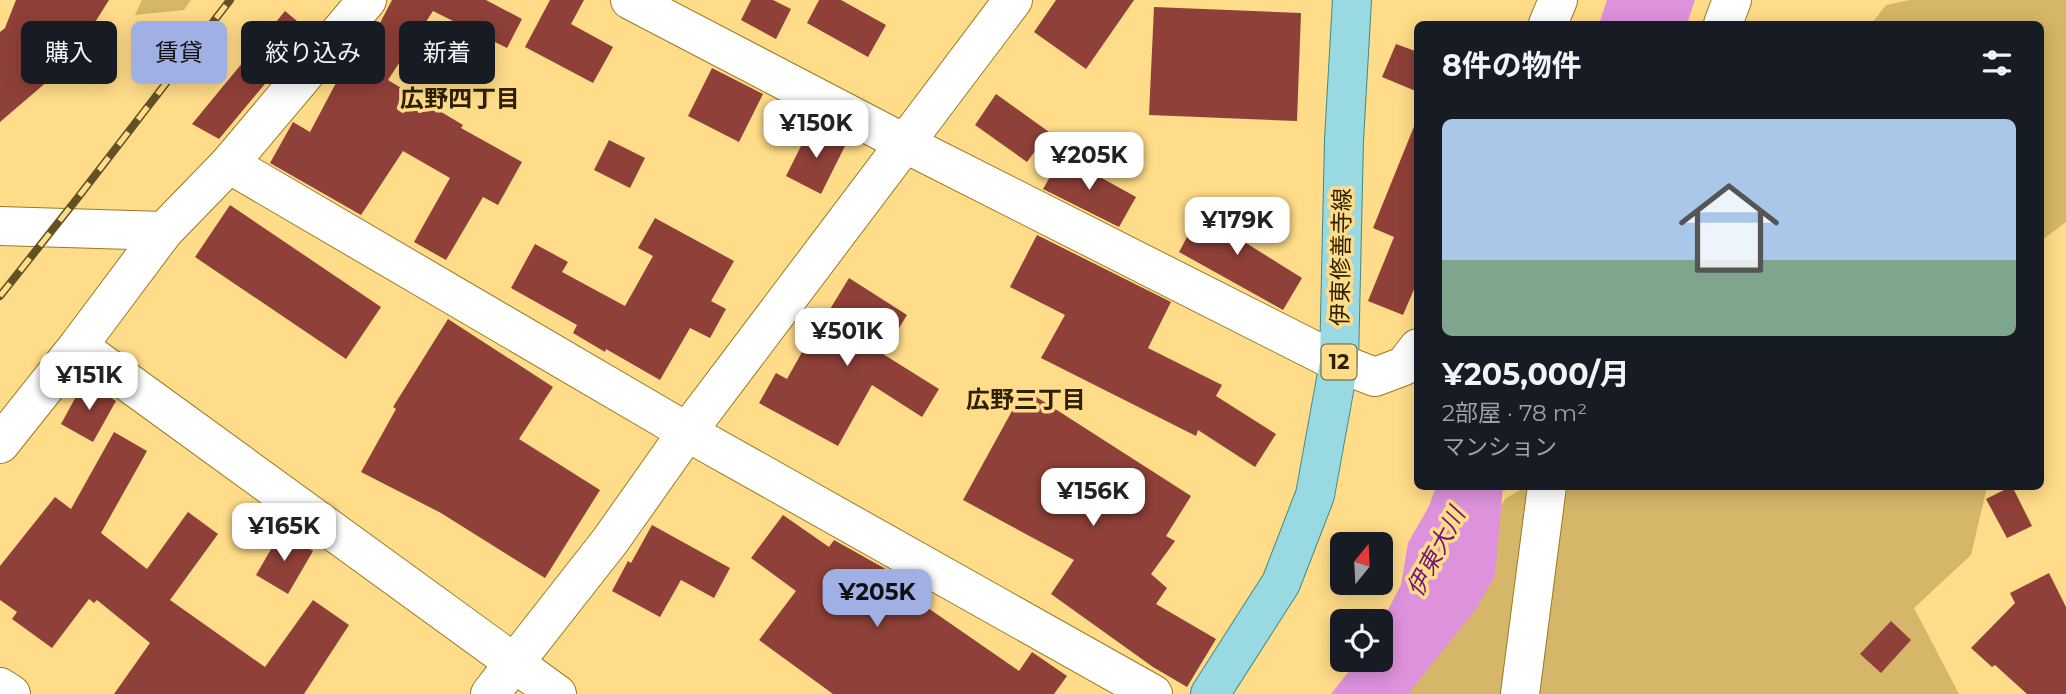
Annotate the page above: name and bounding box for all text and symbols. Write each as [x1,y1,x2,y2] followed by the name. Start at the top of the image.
[21,21,117,84] chip: 購入
[131,21,227,84] chip: 賃貸
[241,21,385,84] chip: 絞り込み
[399,21,495,84] chip: 新着
[1978,44,2016,82] icon: filters
[1442,47,1582,84] text: 8件の物件
[400,84,520,113] district label: 広野四丁目
[767,100,865,160] pin: ¥150K
[780,109,852,137] text: ¥150K
[1040,132,1138,192] pin: ¥205K
[1051,141,1127,169] text: ¥205K
[1666,165,1792,291] icon: home
[1326,188,1356,326] street label: 伊東修善寺線
[1188,198,1286,257] pin: ¥179K
[1201,206,1273,234] text: ¥179K
[798,308,896,368] pin: ¥501K
[811,317,883,345] text: ¥501K
[1322,344,1356,380] road number: 12
[40,352,138,412] pin: ¥151K
[1442,356,1630,393] text: ¥205,000/月
[56,361,122,389] text: ¥151K
[966,385,1086,414] district label: 広野三丁目
[1442,399,1587,427] text: 2部屋 · 78 m²
[1442,433,1557,461] text: マンション
[1044,468,1142,528] pin: ¥156K
[1057,477,1129,505] text: ¥156K
[1400,500,1472,601] water label: 伊東大川
[235,504,333,563] pin: ¥165K
[248,512,320,540] text: ¥165K
[1330,532,1393,595] north arrow
[1330,532,1393,672] map controls
[828,570,926,629] pin: ¥205K
[839,578,915,606] text: ¥205K
[1330,609,1393,672] button: locate

